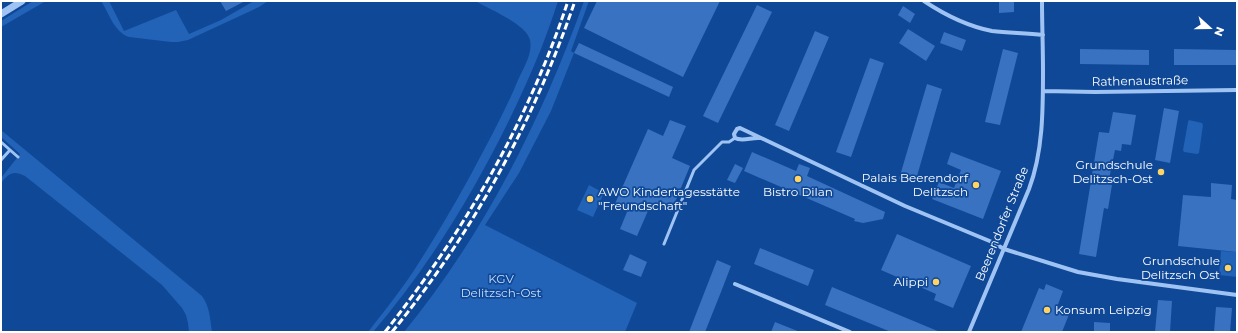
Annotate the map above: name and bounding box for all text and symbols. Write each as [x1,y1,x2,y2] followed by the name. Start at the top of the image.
[1190,8,1230,48] north arrow
[1211,25,1227,38] text: N
[1092,72,1188,89] street label: Rathenaustraße
[1072,157,1153,186] place label: Grundschule Delitzsch-Ost
[972,164,1031,283] street label: Beerendorfer Straße
[1156,167,1166,177] marker: Grundschule Delitzsch-Ost
[862,170,969,199] place label: Palais Beerendorf Delitzsch
[793,174,803,184] marker: Bistro Dilan
[971,180,981,190] marker: Palais Beerendorf Delitzsch
[598,184,740,213] place label: AWO Kindertagesstätte "Freundschaft"
[763,184,833,199] place label: Bistro Dilan
[585,194,595,204] marker: AWO Kindertagesstätte "Freundschaft"
[1141,253,1220,282] place label: Grundschule Delitzsch Ost
[1223,263,1233,273] marker: Grundschule Delitzsch Ost
[461,271,541,300] park label: KGV Delitzsch-Ost
[893,274,928,289] place label: Alippi
[931,277,941,287] marker: Alippi
[1055,302,1152,317] place label: Konsum Leipzig
[1042,305,1052,315] marker: Konsum Leipzig

